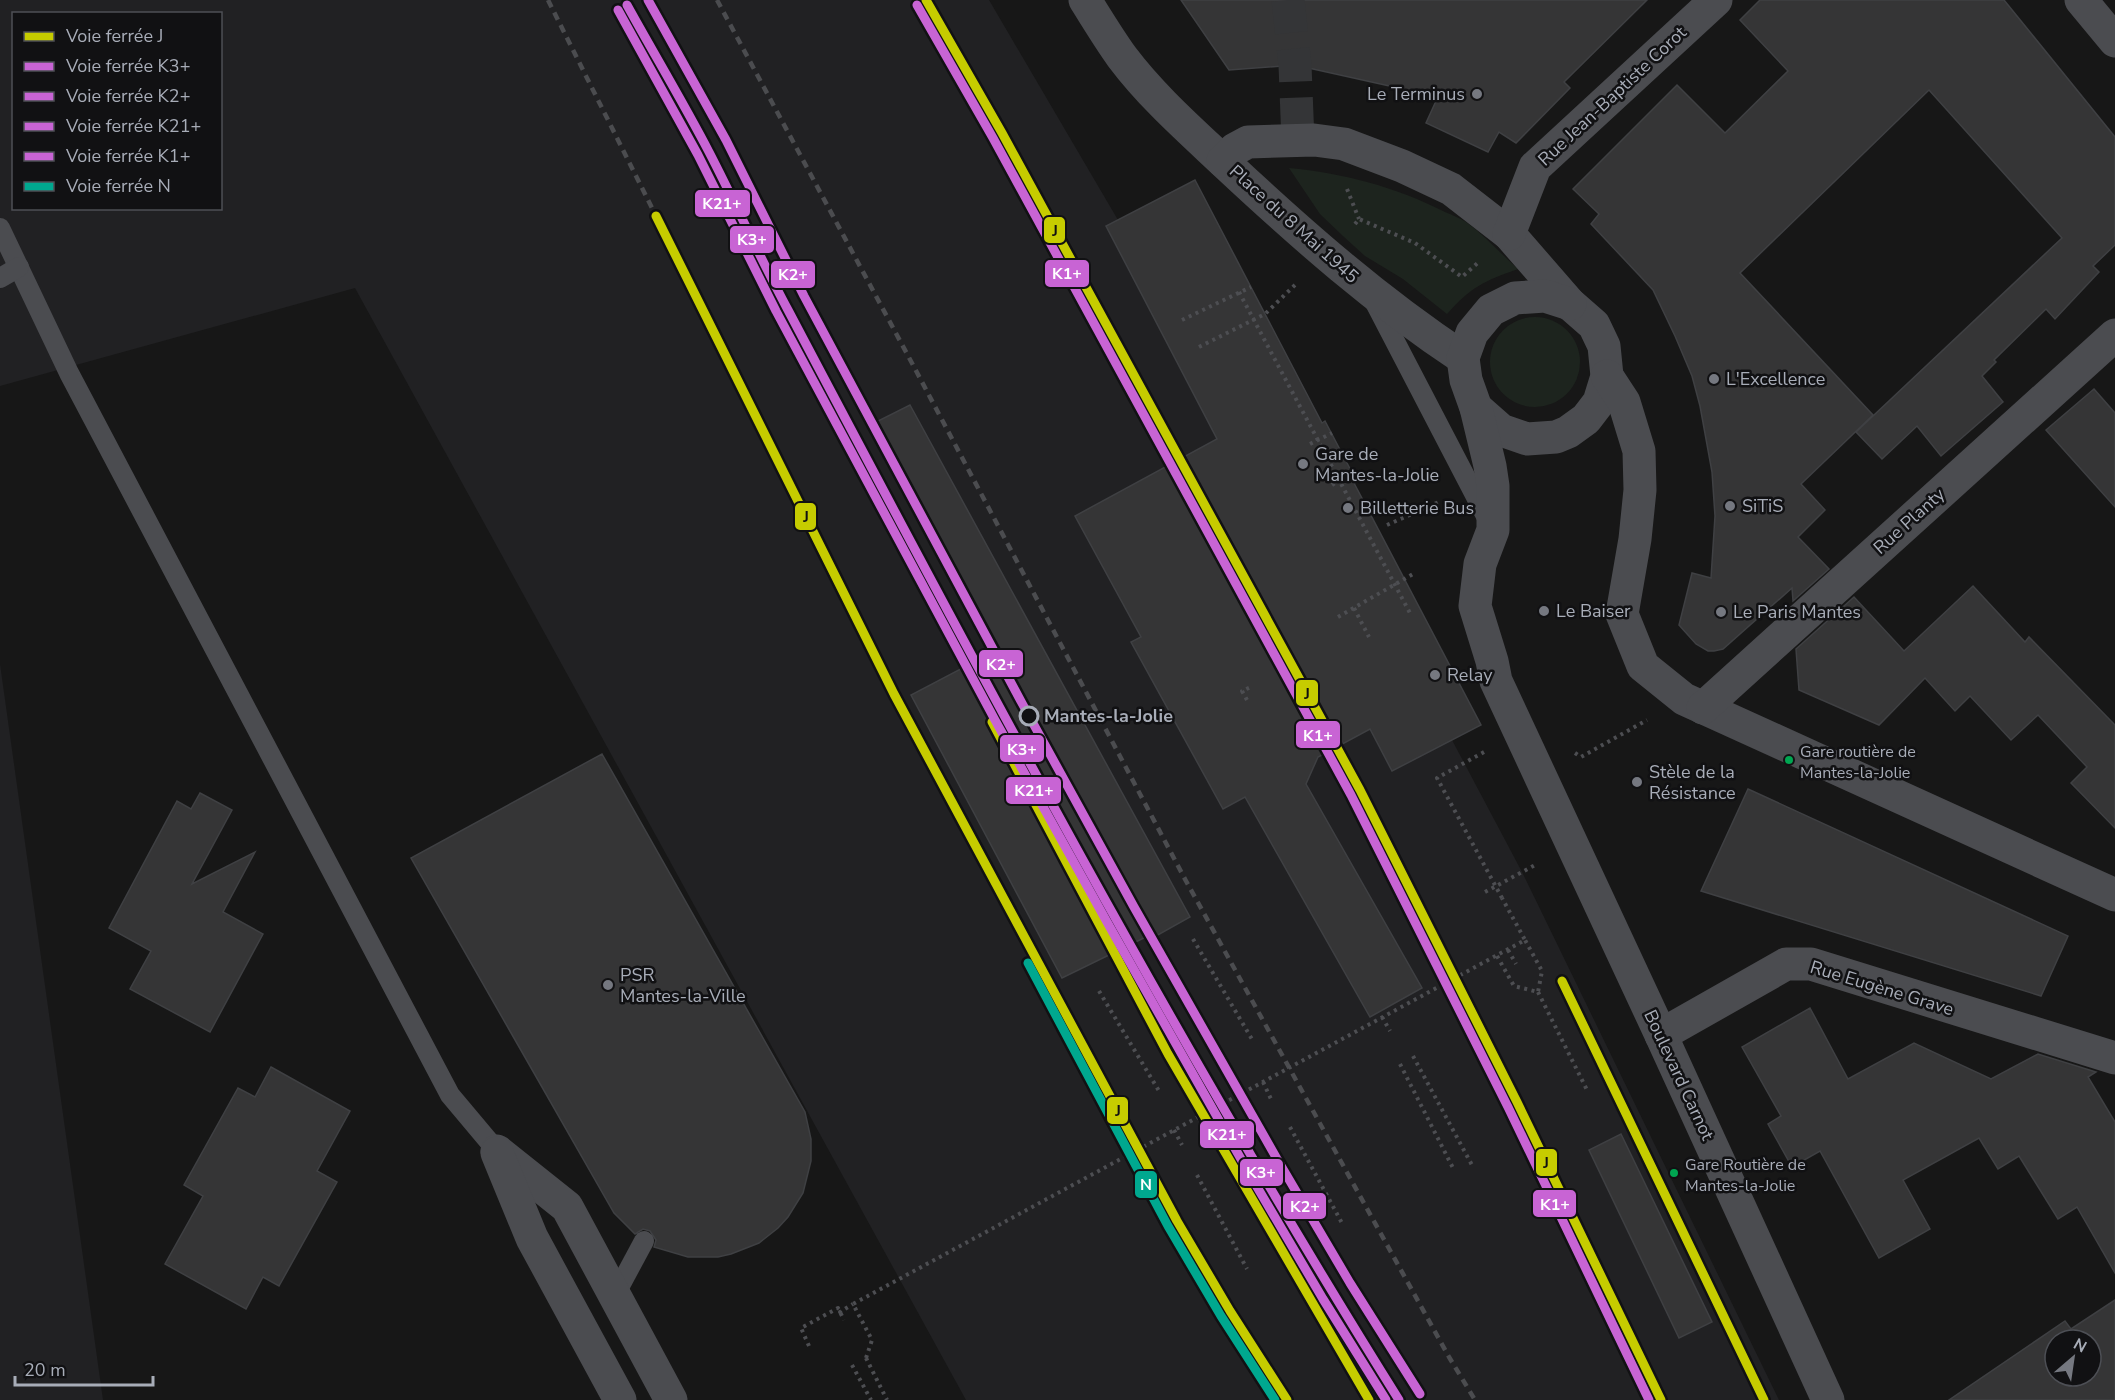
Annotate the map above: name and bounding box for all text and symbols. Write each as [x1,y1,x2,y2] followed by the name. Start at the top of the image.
[12,12,222,210] legend
[1533,20,1692,171] street label: Rue Jean-Baptiste Corot
[65,24,163,48] text: Voie ferrée J
[65,54,190,78] text: Voie ferrée K3+
[1367,82,1465,106] place label: Le Terminus
[65,84,190,108] text: Voie ferrée K2+
[1470,87,1484,101] marker: Le Terminus
[65,114,201,138] text: Voie ferrée K21+
[65,144,190,168] text: Voie ferrée K1+
[1224,159,1364,289] street label: Place du 8 Mai 1945
[65,174,171,198] text: Voie ferrée N
[694,189,751,218] line badge: K21+
[702,193,742,215] text: K21+
[1043,216,1066,244] line badge: J
[1051,220,1058,242] text: J
[729,225,775,254] line badge: K3+
[737,229,767,251] text: K3+
[1044,259,1090,288] line badge: K1+
[770,260,816,289] line badge: K2+
[1052,263,1082,285] text: K1+
[778,264,808,286] text: K2+
[1726,367,1825,391] place label: L'Excellence
[1707,372,1721,386] marker: L'Excellence
[1315,442,1439,487] place label: Gare de Mantes-la-Jolie
[1296,457,1310,471] marker: Gare de Mantes-la-Jolie
[1868,482,1950,560] street label: Rue Planty
[1742,494,1783,518] place label: SiTiS
[1360,496,1474,520] place label: Billetterie Bus
[1723,499,1737,513] marker: SiTiS
[1341,501,1355,515] marker: Billetterie Bus
[794,502,817,531] line badge: J
[802,506,809,528] text: J
[1556,599,1631,623] place label: Le Baiser
[1733,600,1861,624] place label: Le Paris Mantes
[1537,604,1551,618] marker: Le Baiser
[1714,605,1728,619] marker: Le Paris Mantes
[978,649,1024,678] line badge: K2+
[986,654,1016,676] text: K2+
[1447,663,1493,687] place label: Relay
[1428,668,1442,682] marker: Relay
[1295,679,1319,707] line badge: J
[1303,683,1310,705] text: J
[1044,704,1173,728] place label: Mantes-la-Jolie
[1019,706,1039,726] marker: Mantes-la-Jolie
[1295,720,1341,749] line badge: K1+
[1303,725,1333,747] text: K1+
[999,734,1045,763] line badge: K3+
[1007,739,1037,761] text: K3+
[1800,741,1916,784] place label: Gare routière de Mantes-la-Jolie
[1783,754,1795,766] marker: Gare routière de Mantes-la-Jolie
[1649,760,1736,805] place label: Stèle de la Résistance
[1630,775,1644,789] marker: Stèle de la Résistance
[1005,776,1062,805] line badge: K21+
[1014,780,1054,802] text: K21+
[1807,955,1957,1021] street label: Rue Eugène Grave
[620,963,746,1008] place label: PSR Mantes-la-Ville
[601,978,615,992] marker: PSR Mantes-la-Ville
[1638,1006,1720,1145] street label: Boulevard Carnot
[1106,1096,1129,1125] line badge: J
[1114,1100,1121,1122] text: J
[1199,1120,1255,1149] line badge: K21+
[1207,1124,1247,1146] text: K21+
[1535,1148,1558,1177] line badge: J
[1542,1152,1549,1174] text: J
[1685,1154,1806,1197] place label: Gare Routière de Mantes-la-Jolie
[1239,1158,1284,1187] line badge: K3+
[1246,1162,1276,1184] text: K3+
[1668,1167,1680,1179] marker: Gare Routière de Mantes-la-Jolie
[1134,1170,1158,1199] line badge: N
[1140,1174,1152,1196] text: N
[1532,1189,1577,1218] line badge: K1+
[1282,1192,1327,1220] line badge: K2+
[1540,1194,1570,1216] text: K1+
[1290,1196,1320,1218] text: K2+
[2043,1328,2103,1388] north arrow
[2069,1333,2090,1358] text: N
[15,1349,153,1387] scale bar
[24,1358,66,1382] text: 20 m

